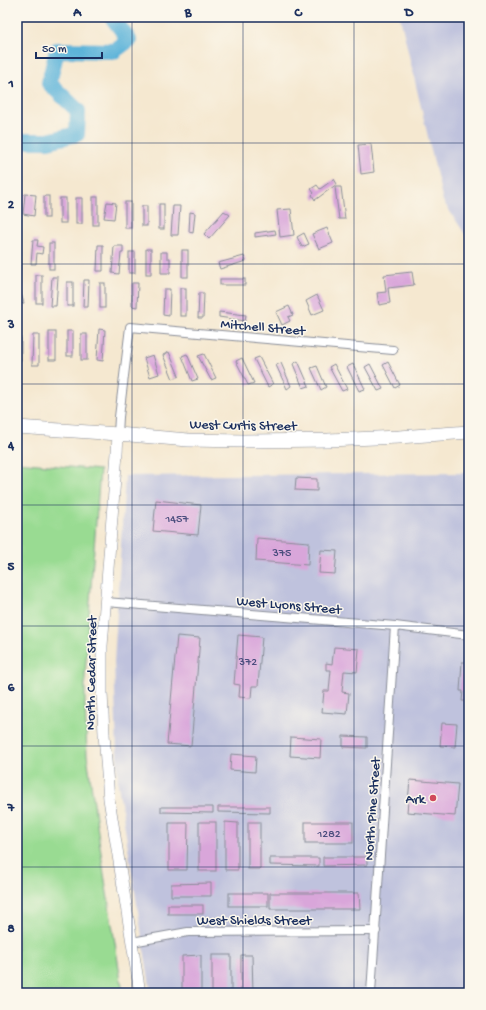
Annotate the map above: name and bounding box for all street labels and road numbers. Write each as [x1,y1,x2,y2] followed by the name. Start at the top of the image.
[220,316,307,341] street label: Mitchell Street
[189,417,298,436] street label: West Curtis Street
[236,593,343,620] street label: West Lyons Street
[83,614,102,730] street label: North Cedar Street
[361,756,386,861] street label: North Pine Street
[197,913,313,930] street label: West Shields Street

